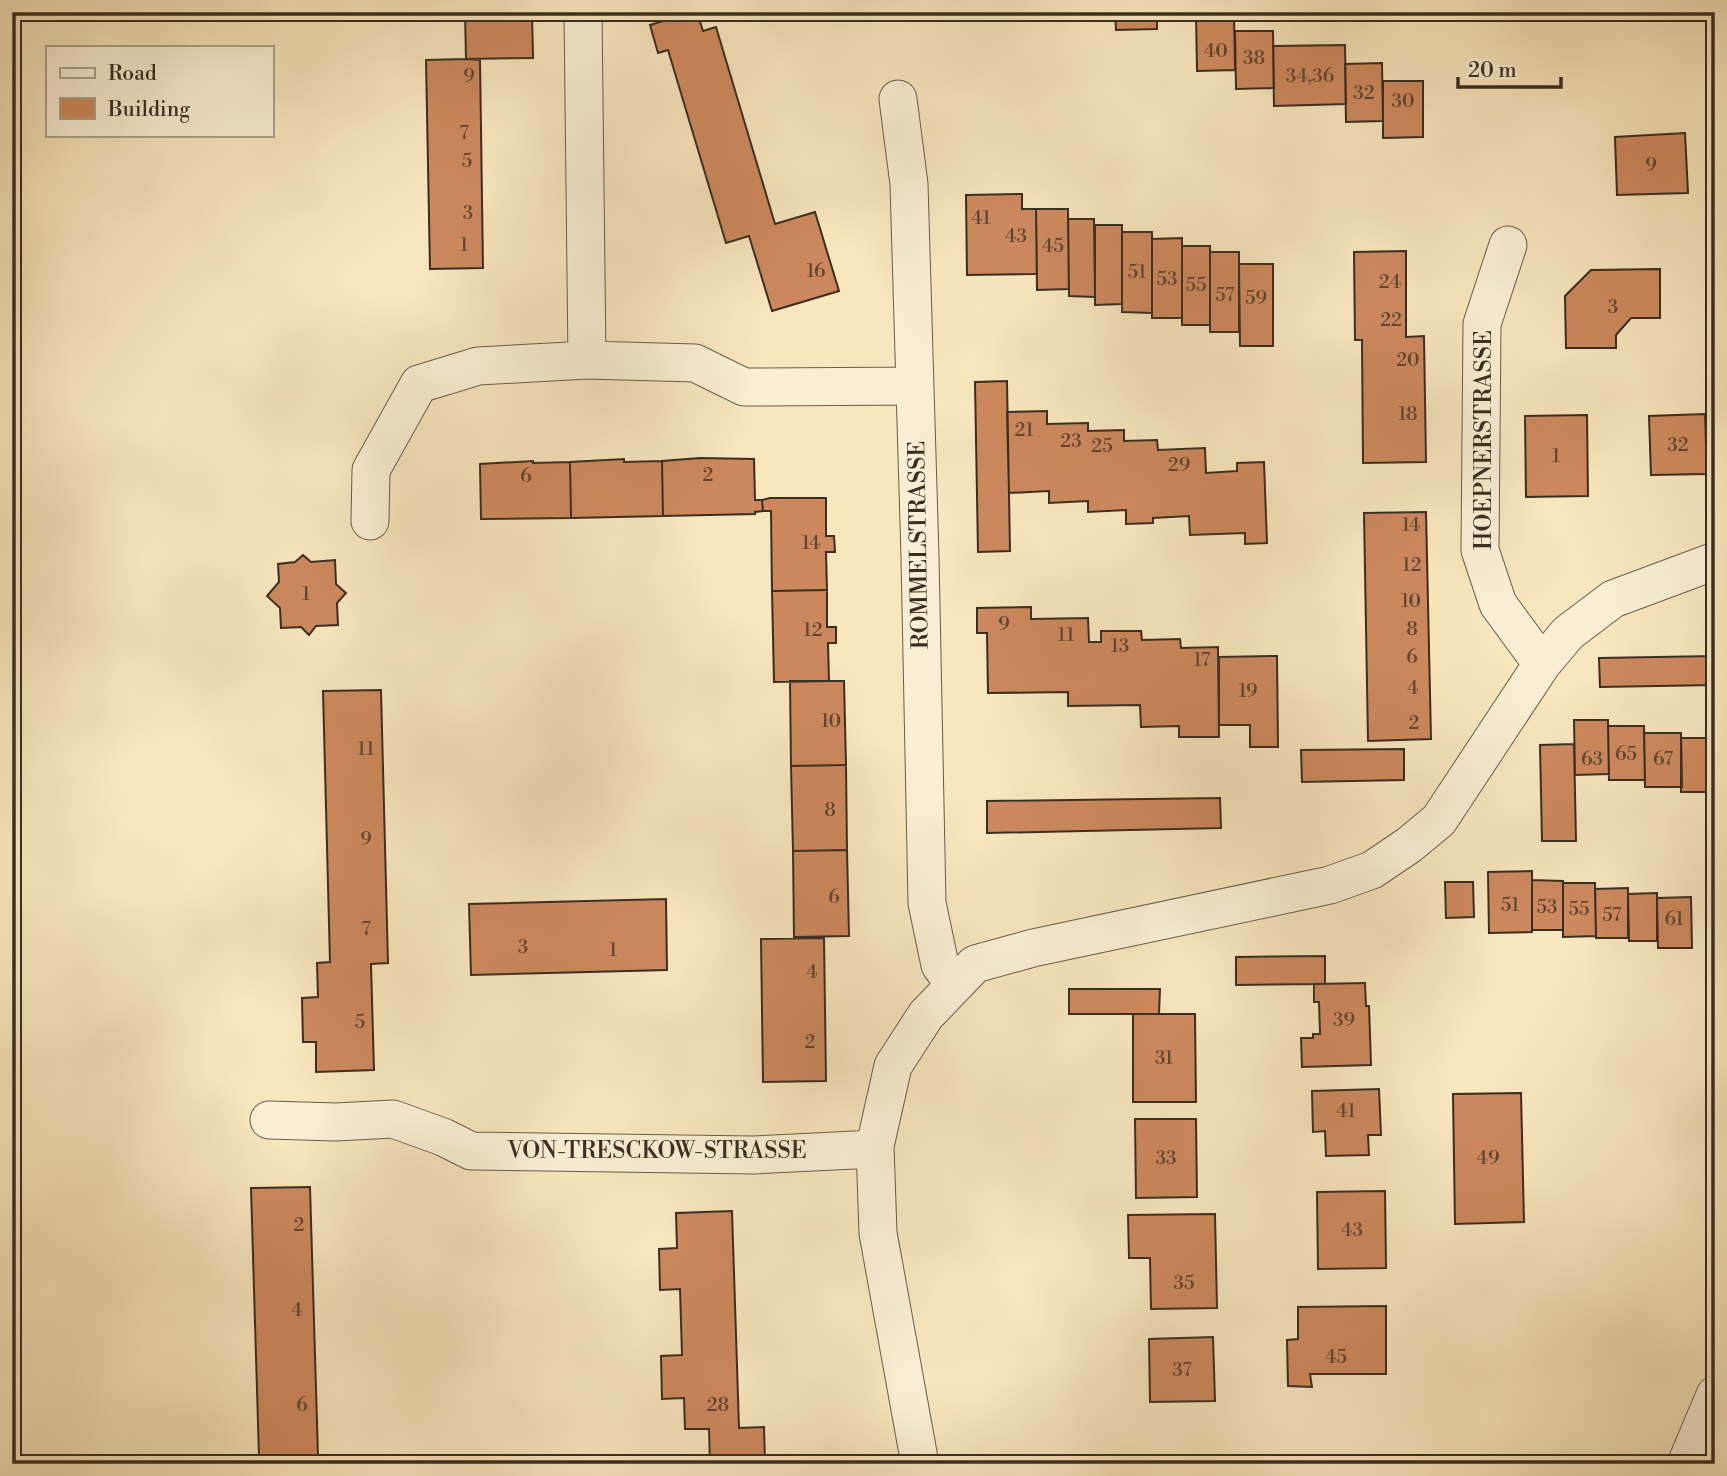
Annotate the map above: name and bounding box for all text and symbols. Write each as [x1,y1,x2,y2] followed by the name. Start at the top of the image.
[1204,39,1228,63] house number: 40
[46,46,273,136] legend
[1243,46,1265,70] house number: 38
[1458,46,1561,90] scale bar
[1468,58,1517,84] text: 20 m
[108,61,157,87] text: Road
[463,64,475,88] house number: 9
[1286,64,1334,88] house number: 34,36
[1353,81,1375,105] house number: 32
[1391,89,1415,113] house number: 30
[107,97,190,123] text: Building
[459,121,469,145] house number: 7
[462,149,472,173] house number: 5
[1645,153,1657,177] house number: 9
[463,201,473,225] house number: 3
[971,206,991,230] house number: 41
[1005,224,1027,248] house number: 43
[460,233,468,257] house number: 1
[1042,234,1064,258] house number: 45
[806,259,826,283] house number: 16
[1128,260,1146,284] house number: 51
[1157,267,1177,291] house number: 53
[1379,270,1401,294] house number: 24
[1186,273,1206,297] house number: 55
[1215,283,1235,307] house number: 57
[1245,286,1267,310] house number: 59
[1608,295,1618,319] house number: 3
[1380,308,1402,332] house number: 22
[1470,330,1498,550] street label: HOEPNERSTRASSE
[1396,348,1420,372] house number: 20
[1398,402,1418,426] house number: 18
[1014,418,1034,442] house number: 21
[1060,429,1082,453] house number: 23
[1667,433,1689,457] house number: 32
[1091,434,1113,458] house number: 25
[903,441,935,649] street label: ROMMELSTRASSE
[1552,444,1560,468] house number: 1
[1168,453,1190,477] house number: 29
[703,463,713,487] house number: 2
[520,464,532,488] house number: 6
[1402,513,1420,537] house number: 14
[802,531,820,555] house number: 14
[1402,553,1422,577] house number: 12
[302,582,310,606] house number: 1
[1401,589,1421,613] house number: 10
[998,612,1010,636] house number: 9
[1406,617,1418,641] house number: 8
[803,618,823,642] house number: 12
[1058,623,1075,647] house number: 11
[1111,634,1129,658] house number: 13
[1406,645,1418,669] house number: 6
[1194,648,1211,672] house number: 17
[1407,676,1419,700] house number: 4
[1238,679,1258,703] house number: 19
[821,709,841,733] house number: 10
[1409,711,1419,735] house number: 2
[358,737,375,761] house number: 11
[1615,742,1637,766] house number: 65
[1581,747,1603,771] house number: 63
[1653,747,1673,771] house number: 67
[824,798,836,822] house number: 8
[360,827,372,851] house number: 9
[828,885,840,909] house number: 6
[1501,893,1519,917] house number: 51
[1537,895,1557,919] house number: 53
[1569,897,1589,921] house number: 55
[1602,903,1622,927] house number: 57
[1664,907,1684,931] house number: 61
[361,917,371,941] house number: 7
[518,935,528,959] house number: 3
[609,938,617,962] house number: 1
[806,960,818,984] house number: 4
[1333,1008,1355,1032] house number: 39
[355,1010,365,1034] house number: 5
[805,1030,815,1054] house number: 2
[1155,1046,1173,1070] house number: 31
[1336,1099,1356,1123] house number: 41
[506,1137,807,1165] street label: VON-TRESCKOW-STRASSE
[1156,1146,1176,1170] house number: 33
[1477,1146,1499,1170] house number: 49
[294,1213,304,1237] house number: 2
[1341,1218,1363,1242] house number: 43
[1174,1271,1194,1295] house number: 35
[291,1298,303,1322] house number: 4
[1325,1345,1347,1369] house number: 45
[1172,1358,1192,1382] house number: 37
[296,1393,308,1417] house number: 6
[707,1393,729,1417] house number: 28

